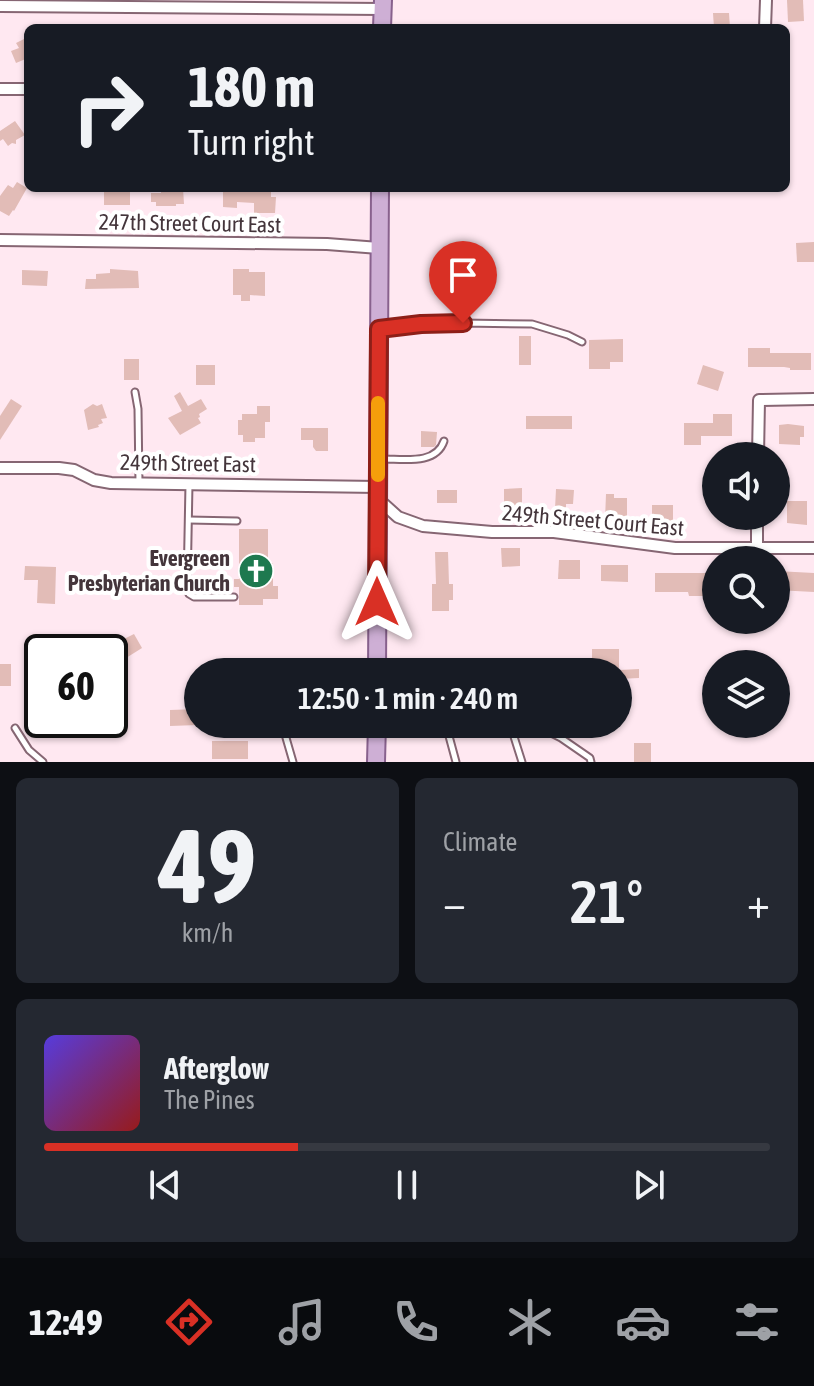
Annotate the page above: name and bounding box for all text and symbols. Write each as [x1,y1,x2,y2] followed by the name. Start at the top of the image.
[188,55,315,119] text: 180 m
[56,56,160,160] icon: right
[188,121,315,163] text: Turn right
[99,208,281,238] street label: 247th Street Court East
[429,241,497,323] pin
[441,253,485,297] icon: arrive
[702,442,790,738] map controls
[702,442,790,530] button: sound
[120,449,256,477] street label: 249th Street East
[501,499,685,541] street label: 249th Street Court East
[68,545,230,596] place label: Evergreen Presbyterian Church
[702,546,790,634] button: search
[237,552,275,590] church icon: Evergreen Presbyterian Church
[335,560,419,644] position arrow
[24,634,128,738] speed limit sign: 60
[702,650,790,738] button: layers
[298,681,518,715] text: 12:50 · 1 min · 240 m
[159,806,256,925] text: 49
[443,827,517,857] text: Climate
[570,867,643,936] text: 21°
[443,877,466,927] text: −
[747,877,770,927] text: +
[182,918,233,948] text: km/h
[164,1051,269,1085] text: Afterglow
[164,1085,255,1115] text: The Pines
[143,1163,187,1207] icon: previous
[385,1163,429,1207] icon: pause
[627,1163,671,1207] icon: next
[161,1294,217,1350] icon: directions
[274,1294,330,1350] icon: music
[388,1294,444,1350] icon: phone
[502,1294,558,1350] icon: climate
[615,1294,671,1350] icon: car
[729,1294,785,1350] icon: filters
[29,1301,103,1343] text: 12:49

